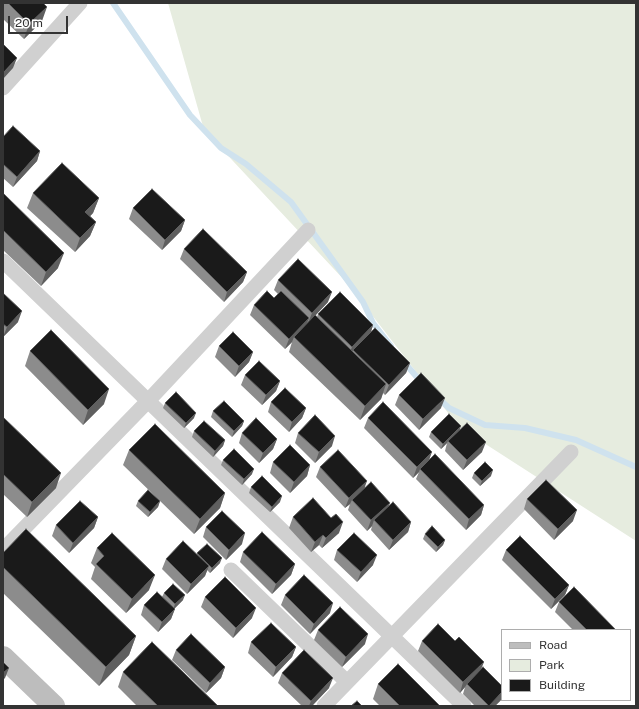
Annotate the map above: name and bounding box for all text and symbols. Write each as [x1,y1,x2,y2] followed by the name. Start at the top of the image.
[10,8,70,34] scale bar
[15,16,43,30] text: 20 m
[501,629,631,701] legend
[539,638,567,652] text: Road
[539,658,565,672] text: Park
[539,678,585,692] text: Building

